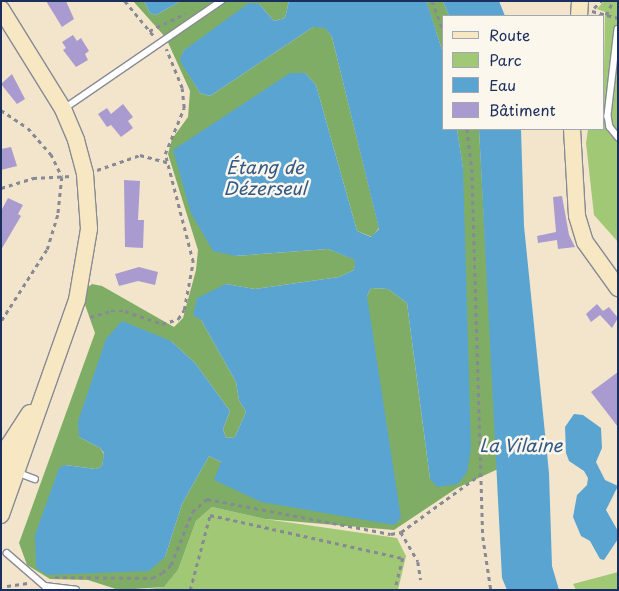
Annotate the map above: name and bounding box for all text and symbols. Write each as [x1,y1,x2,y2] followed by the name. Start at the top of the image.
[442,15,604,130] legend
[489,23,530,46] text: Route
[489,48,522,71] text: Parc
[489,73,516,96] text: Eau
[489,98,556,121] text: Bâtiment
[224,157,306,200] water label: Étang de Dézerseul
[478,434,564,456] water label: La Vilaine

